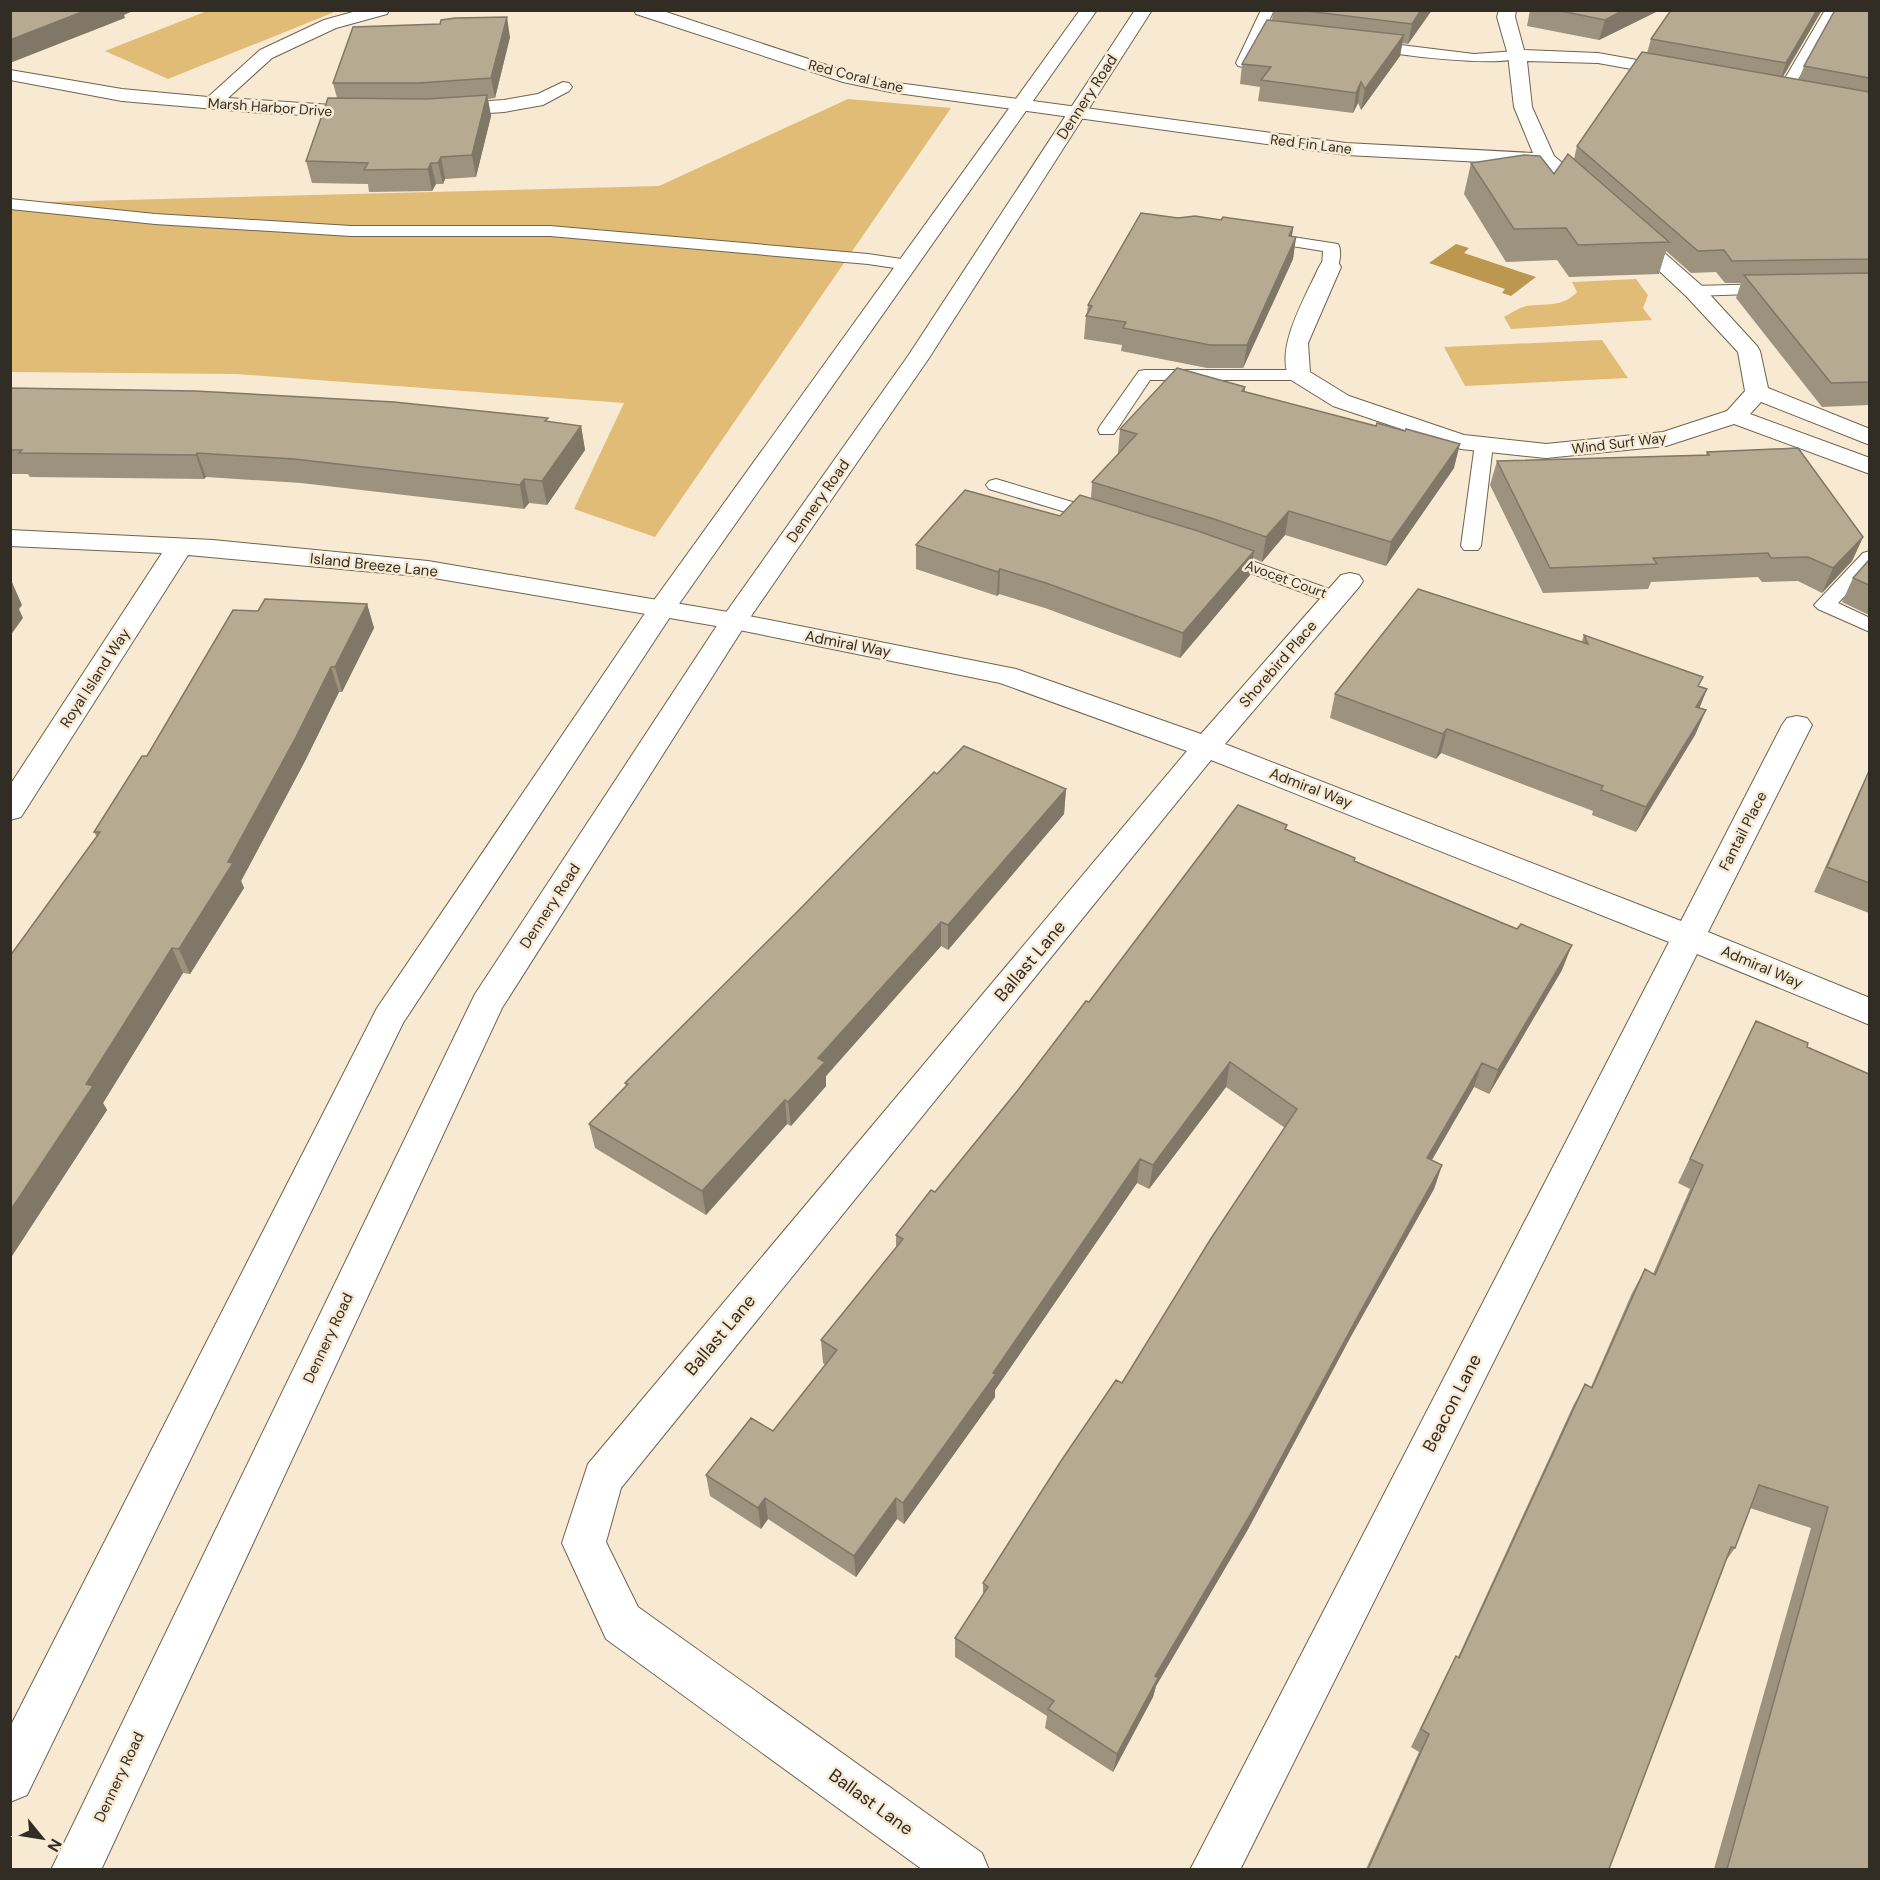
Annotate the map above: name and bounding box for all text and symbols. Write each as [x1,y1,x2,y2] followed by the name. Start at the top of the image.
[1052,51,1122,143] street label: Dennery Road
[807,55,905,97] street label: Red Coral Lane
[207,94,333,120] street label: Marsh Harbor Drive
[1269,130,1353,158] street label: Red Fin Lane
[1571,428,1668,458] street label: Wind Surf Way
[782,455,854,547] street label: Dennery Road
[309,548,439,582] street label: Island Breeze Lane
[1243,556,1329,602] street label: Avocet Court
[1235,616,1321,712] street label: Shorebird Place
[55,624,135,732] street label: Royal Island Way
[803,626,893,662] street label: Admiral Way
[1267,763,1356,813] street label: Admiral Way
[1714,788,1772,874] street label: Fantail Place
[515,860,585,952] street label: Dennery Road
[989,915,1071,1007] street label: Ballast Lane
[1718,941,1807,993] street label: Admiral Way
[679,1289,761,1381] street label: Ballast Lane
[298,1290,358,1386] street label: Dennery Road
[1417,1350,1487,1456] street label: Beacon Lane
[89,1729,149,1825] street label: Dennery Road
[824,1763,918,1841] street label: Ballast Lane
[12,1808,72,1868] north arrow
[43,1835,67,1856] text: N

